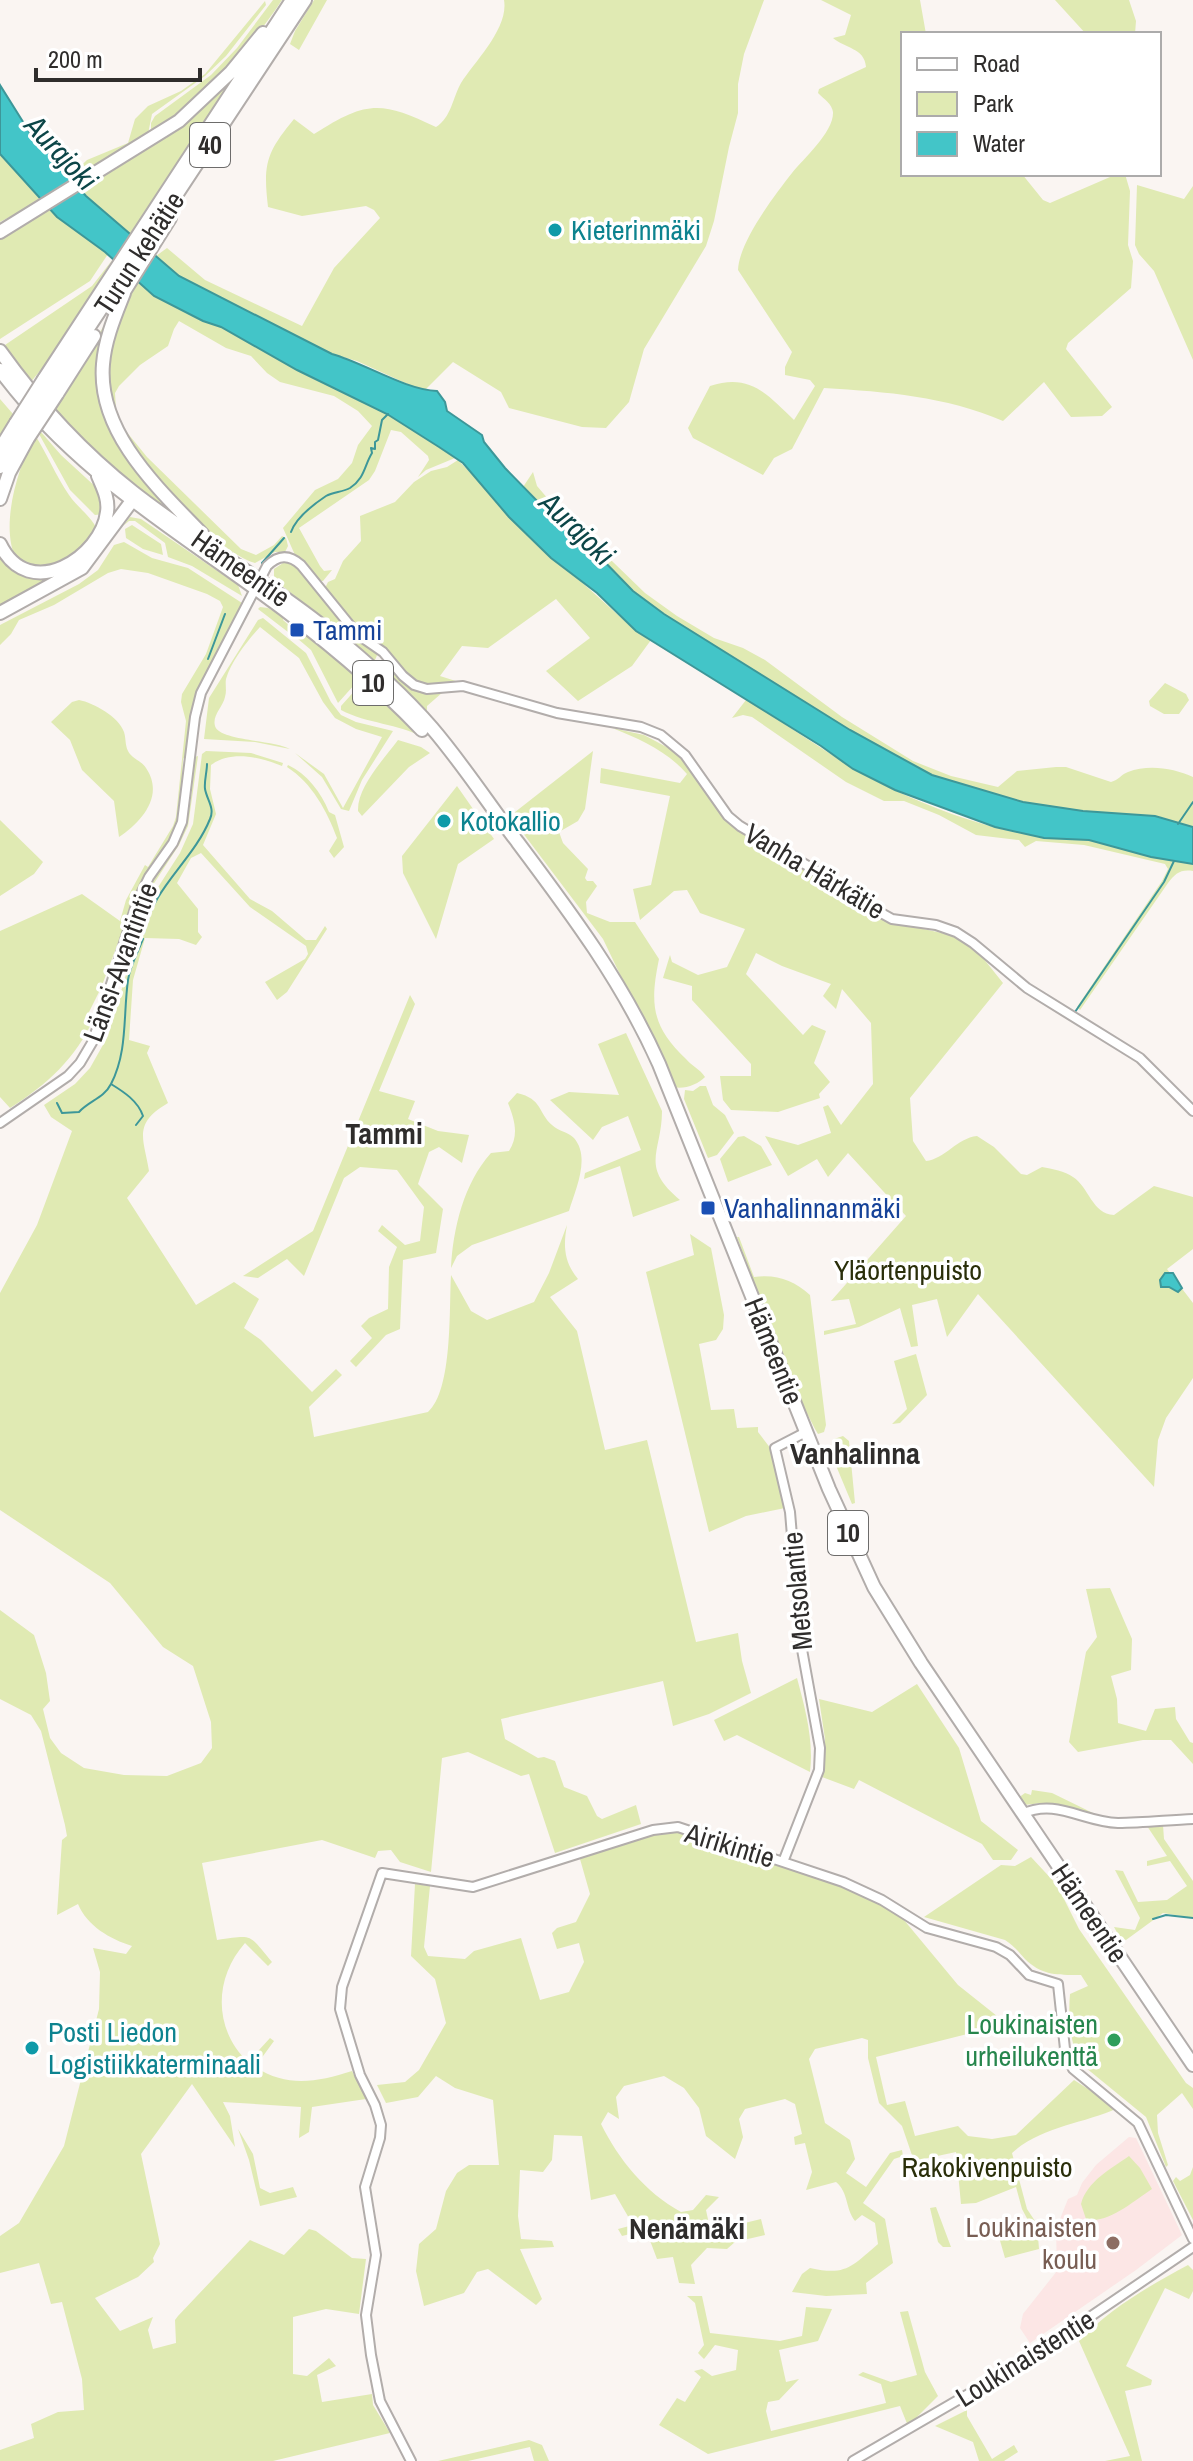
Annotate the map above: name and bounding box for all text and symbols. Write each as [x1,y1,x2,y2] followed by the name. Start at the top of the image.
[36,32,200,82] scale bar
[901,32,1161,176] legend
[48,43,103,75] text: 200 m
[973,47,1020,79] text: Road
[973,87,1014,119] text: Park
[15,104,107,199] water label: Aurajoki
[190,123,230,167] road number: 40
[973,127,1025,159] text: Water
[85,184,193,322] street label: Turun kehätie
[571,211,701,249] place label: Kieterinmäki
[546,221,564,239] marker: Kieterinmäki
[530,481,624,574] water label: Aurajoki
[184,520,298,616] street label: Hämeentie
[313,611,382,649] place label: Tammi
[288,621,306,639] marker: Tammi
[353,661,393,705] road number: 10
[460,802,561,840] place label: Kotokallio
[435,812,453,830] marker: Kotokallio
[738,814,892,928] street label: Vanha Härkätie
[74,877,166,1047] street label: Länsi-Avantintie
[345,1113,423,1153] district label: Tammi
[724,1189,901,1227] place label: Vanhalinnanmäki
[699,1199,717,1217] marker: Vanhalinnanmäki
[834,1251,982,1289] park label: Yläortenpuisto
[735,1292,813,1410] street label: Hämeentie
[790,1433,920,1473] district label: Vanhalinna
[828,1511,868,1555] road number: 10
[773,1530,821,1652] street label: Metsolantie
[680,1813,780,1877] street label: Airikintie
[1043,1856,1137,1970] street label: Hämeentie
[965,2005,1098,2075] place label: Loukinaisten urheilukenttä
[48,2013,261,2083] place label: Posti Liedon Logistiikkaterminaali
[1105,2031,1123,2049] marker: Loukinaisten urheilukenttä
[23,2039,41,2057] marker: Posti Liedon Logistiikkaterminaali
[901,2148,1073,2186] park label: Rakokivenpuisto
[629,2208,745,2248] district label: Nenämäki
[966,2208,1097,2278] place label: Loukinaisten koulu
[1104,2234,1122,2252] marker: Loukinaisten koulu
[948,2300,1102,2416] street label: Loukinaistentie

